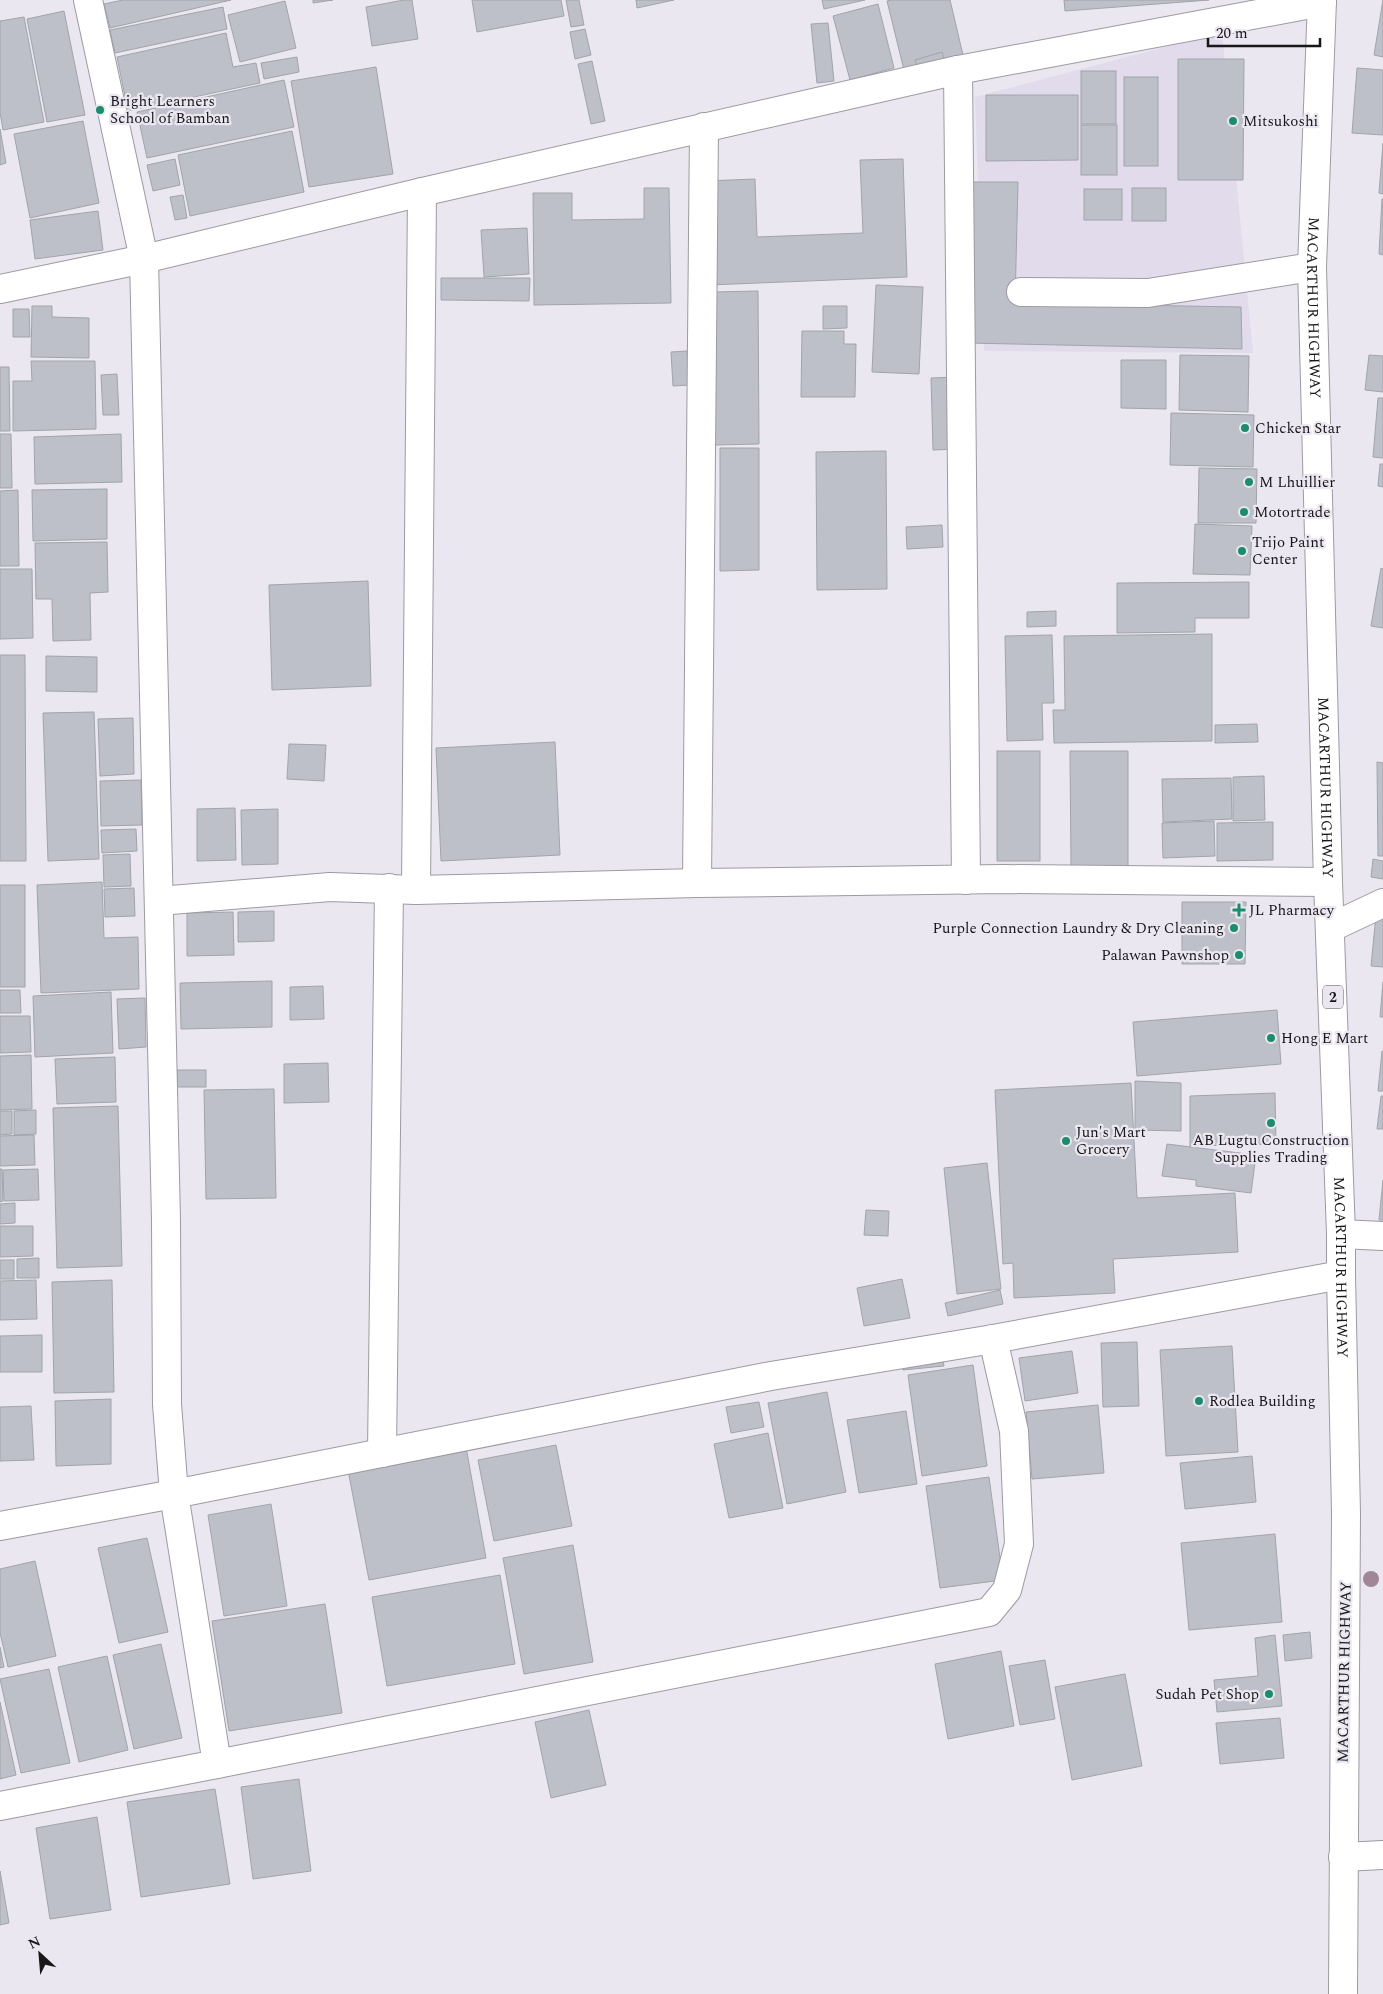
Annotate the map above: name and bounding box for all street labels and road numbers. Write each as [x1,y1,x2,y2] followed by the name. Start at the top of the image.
[1300,217,1326,399] street label: MACARTHUR HIGHWAY
[1311,697,1339,879] street label: MACARTHUR HIGHWAY
[1323,986,1343,1009] road number: 2
[1327,1176,1354,1359] street label: MACARTHUR HIGHWAY
[1331,1581,1358,1763] street label: MACARTHUR HIGHWAY

